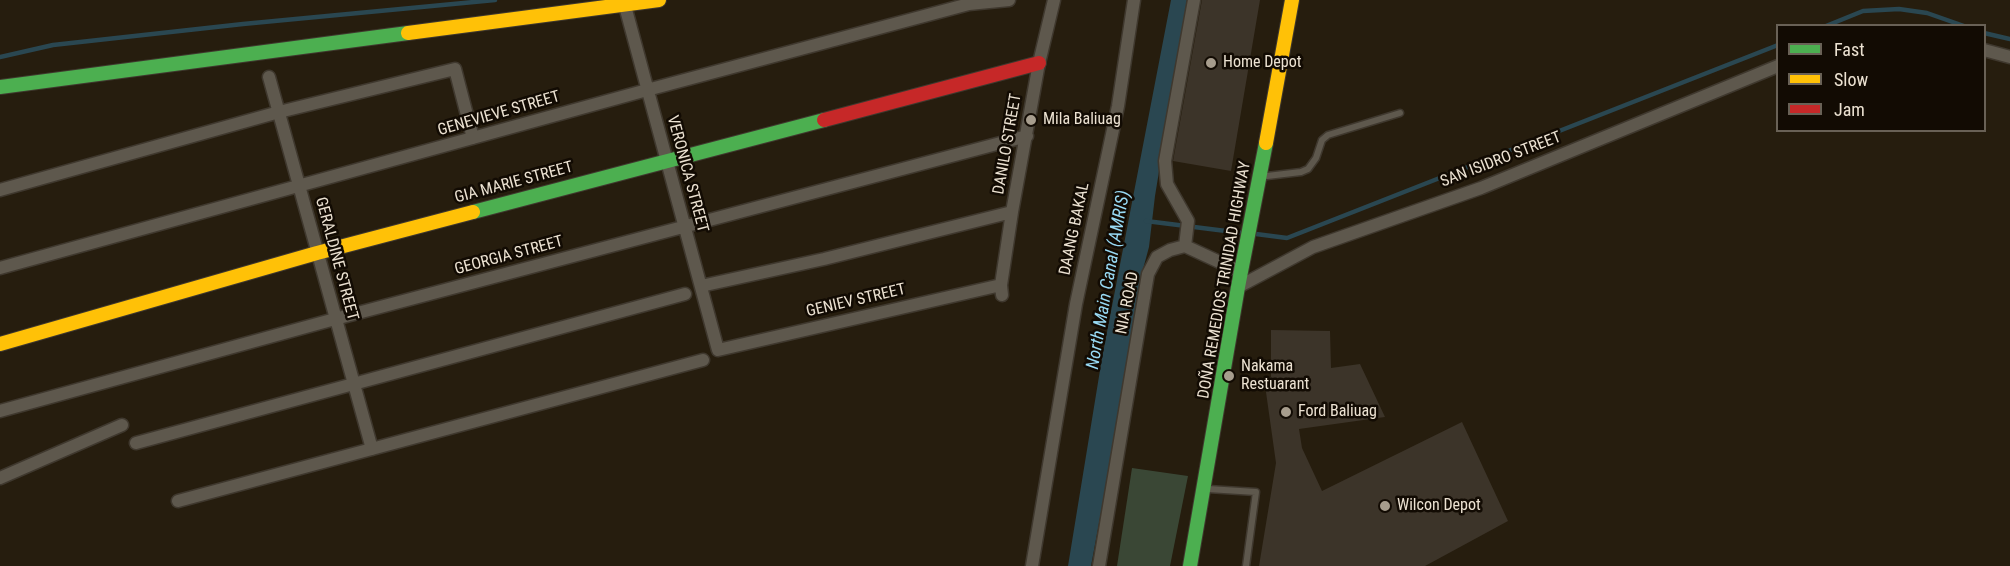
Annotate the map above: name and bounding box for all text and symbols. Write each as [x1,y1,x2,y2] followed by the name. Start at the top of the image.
[1776,24,1986,132] legend
[1834,39,1865,60] text: Fast
[1223,53,1301,73] place label: Home Depot
[1204,56,1218,70] marker: Home Depot
[1834,69,1868,90] text: Slow
[436,87,562,141] street label: GENEVIEVE STREET
[990,92,1026,196] street label: DANILO STREET
[1834,99,1865,120] text: Jam
[1043,110,1121,130] place label: Mila Baliuag
[662,113,712,235] street label: VERONICA STREET
[1024,113,1038,127] marker: Mila Baliuag
[1438,128,1564,192] street label: SAN ISIDRO STREET
[453,158,575,208] street label: GIA MARIE STREET
[1195,160,1255,400] street label: DOÑA REMEDIOS TRINIDAD HIGHWAY
[1056,181,1094,277] street label: DAANG BAKAL
[1083,189,1135,371] water label: North Main Canal (AMRIS)
[310,195,362,323] street label: GERALDINE STREET
[453,232,565,280] street label: GEORGIA STREET
[1113,270,1143,336] street label: NIA ROAD
[804,280,908,322] street label: GENIEV STREET
[1241,357,1309,395] place label: Nakama Restuarant
[1222,369,1236,383] marker: Nakama Restuarant
[1298,402,1377,422] place label: Ford Baliuag
[1279,405,1293,419] marker: Ford Baliuag
[1397,496,1481,516] place label: Wilcon Depot
[1378,499,1392,513] marker: Wilcon Depot

